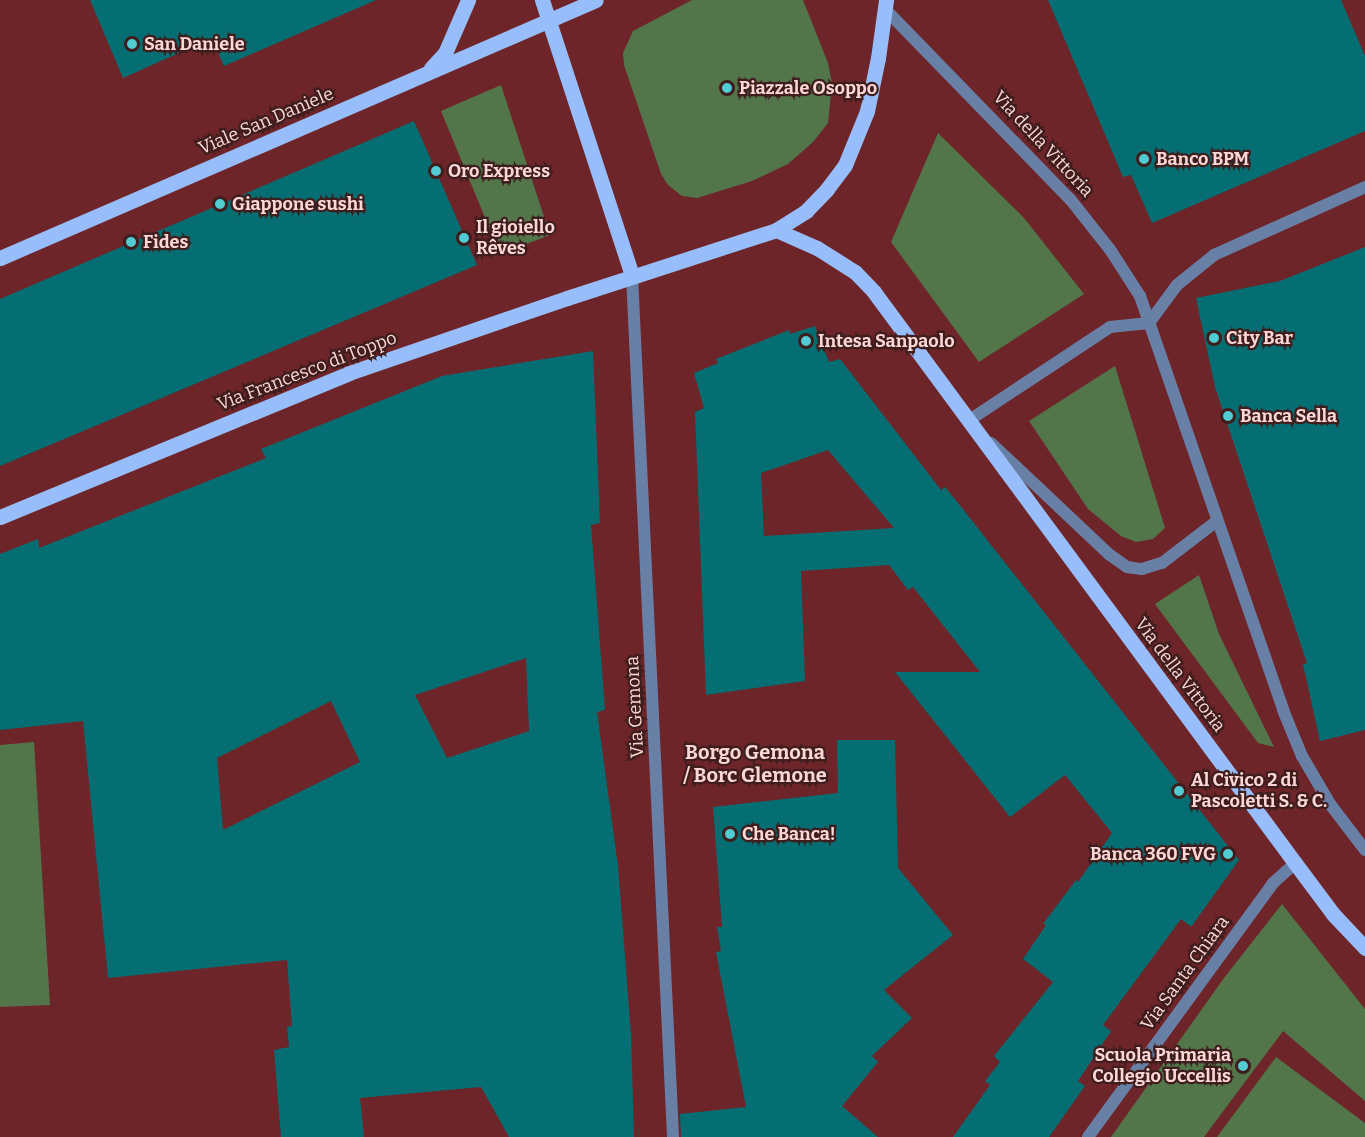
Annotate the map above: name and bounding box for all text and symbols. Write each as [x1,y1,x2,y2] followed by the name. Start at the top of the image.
[144,33,245,55] place label: San Daniele
[125,37,139,51] marker: San Daniele
[739,77,877,99] place label: Piazzale Osoppo
[720,81,734,95] marker: Piazzale Osoppo
[195,83,337,159] street label: Viale San Daniele
[988,86,1098,202] street label: Via della Vittoria
[1156,148,1249,170] place label: Banco BPM
[1137,152,1151,166] marker: Banco BPM
[448,160,550,182] place label: Oro Express
[429,164,443,178] marker: Oro Express
[232,193,364,215] place label: Giappone sushi
[213,197,227,211] marker: Giappone sushi
[476,217,555,260] place label: Il gioiello Rêves
[143,231,188,253] place label: Fides
[457,231,471,245] marker: Il gioiello Rêves
[124,235,138,249] marker: Fides
[214,327,400,415] street label: Via Francesco di Toppo
[1226,327,1293,349] place label: City Bar
[818,330,955,352] place label: Intesa Sanpaolo
[1207,331,1221,345] marker: City Bar
[799,334,813,348] marker: Intesa Sanpaolo
[1240,405,1337,427] place label: Banca Sella
[1221,409,1235,423] marker: Banca Sella
[1130,614,1230,736] street label: Via della Vittoria
[622,655,648,759] street label: Via Gemona
[683,740,827,787] district label: Borgo Gemona / Borc Glemone
[1191,770,1327,812] place label: Al Civico 2 di Pascoletti S. & C.
[1172,784,1186,798] marker: Al Civico 2 di Pascoletti S. & C.
[742,823,835,845] place label: Che Banca!
[723,827,737,841] marker: Che Banca!
[1090,843,1216,865] place label: Banca 360 FVG
[1221,847,1235,861] marker: Banca 360 FVG
[1136,912,1234,1034] street label: Via Santa Chiara
[1092,1045,1231,1088] place label: Scuola Primaria Collegio Uccellis
[1236,1059,1250,1073] marker: Scuola Primaria Collegio Uccellis

